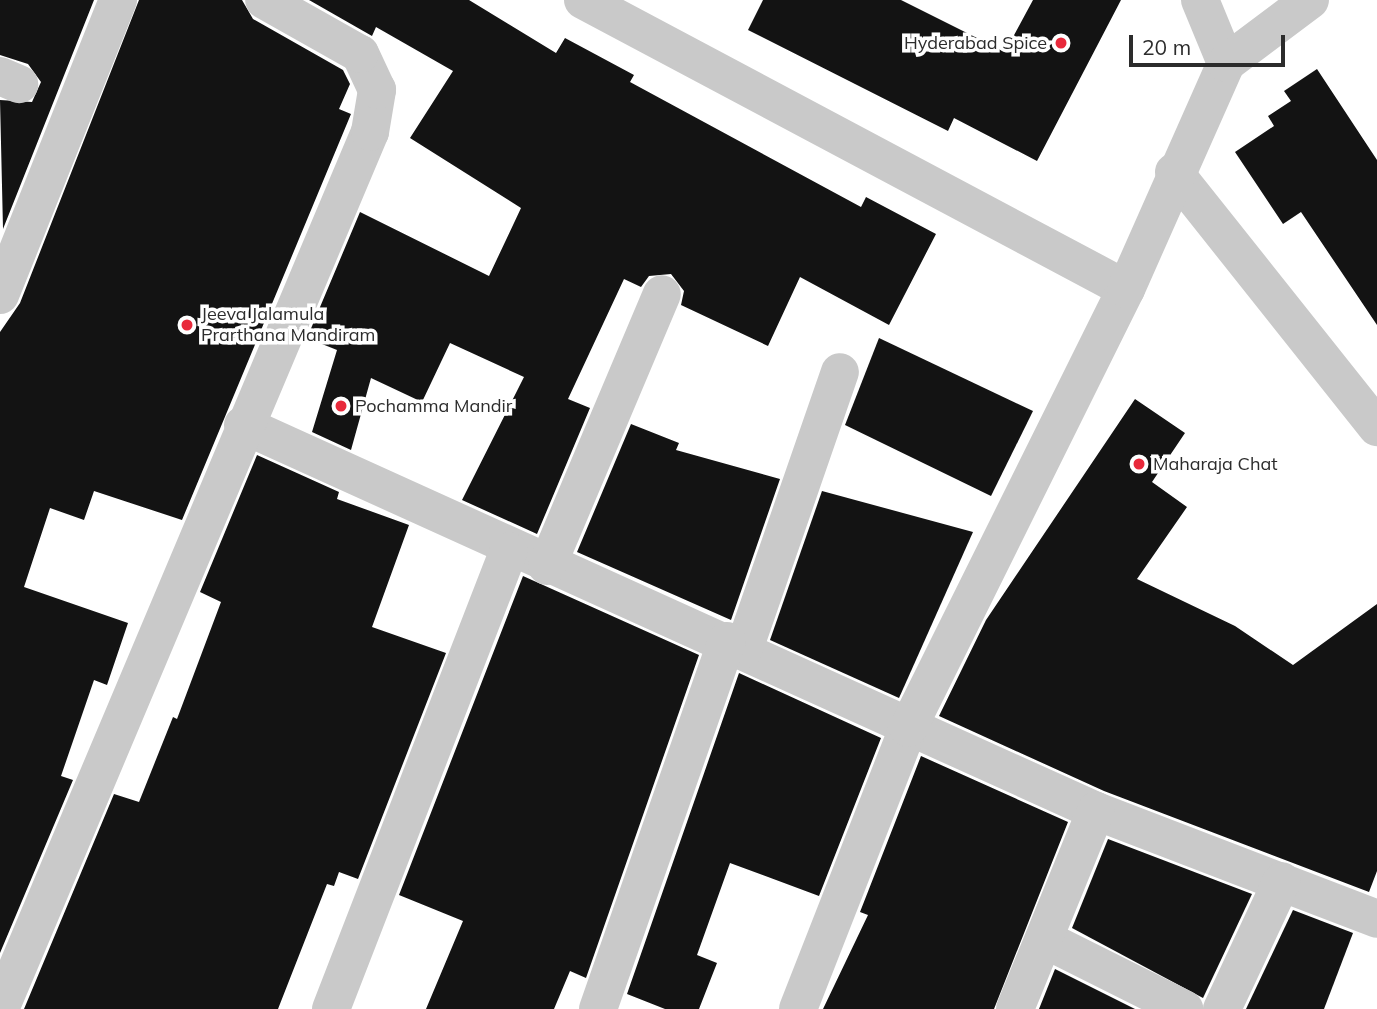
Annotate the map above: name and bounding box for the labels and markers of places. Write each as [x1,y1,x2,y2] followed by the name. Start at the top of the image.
[904,32,1047,54] place label: Hyderabad Spice
[1053,35,1069,51] marker: Hyderabad Spice
[201,304,375,346] place label: Jeeva Jalamula Prarthana Mandiram
[179,317,195,333] marker: Jeeva Jalamula Prarthana Mandiram
[355,395,512,417] place label: Pochamma Mandir
[333,398,349,414] marker: Pochamma Mandir
[1153,453,1278,475] place label: Maharaja Chat
[1131,456,1147,472] marker: Maharaja Chat

